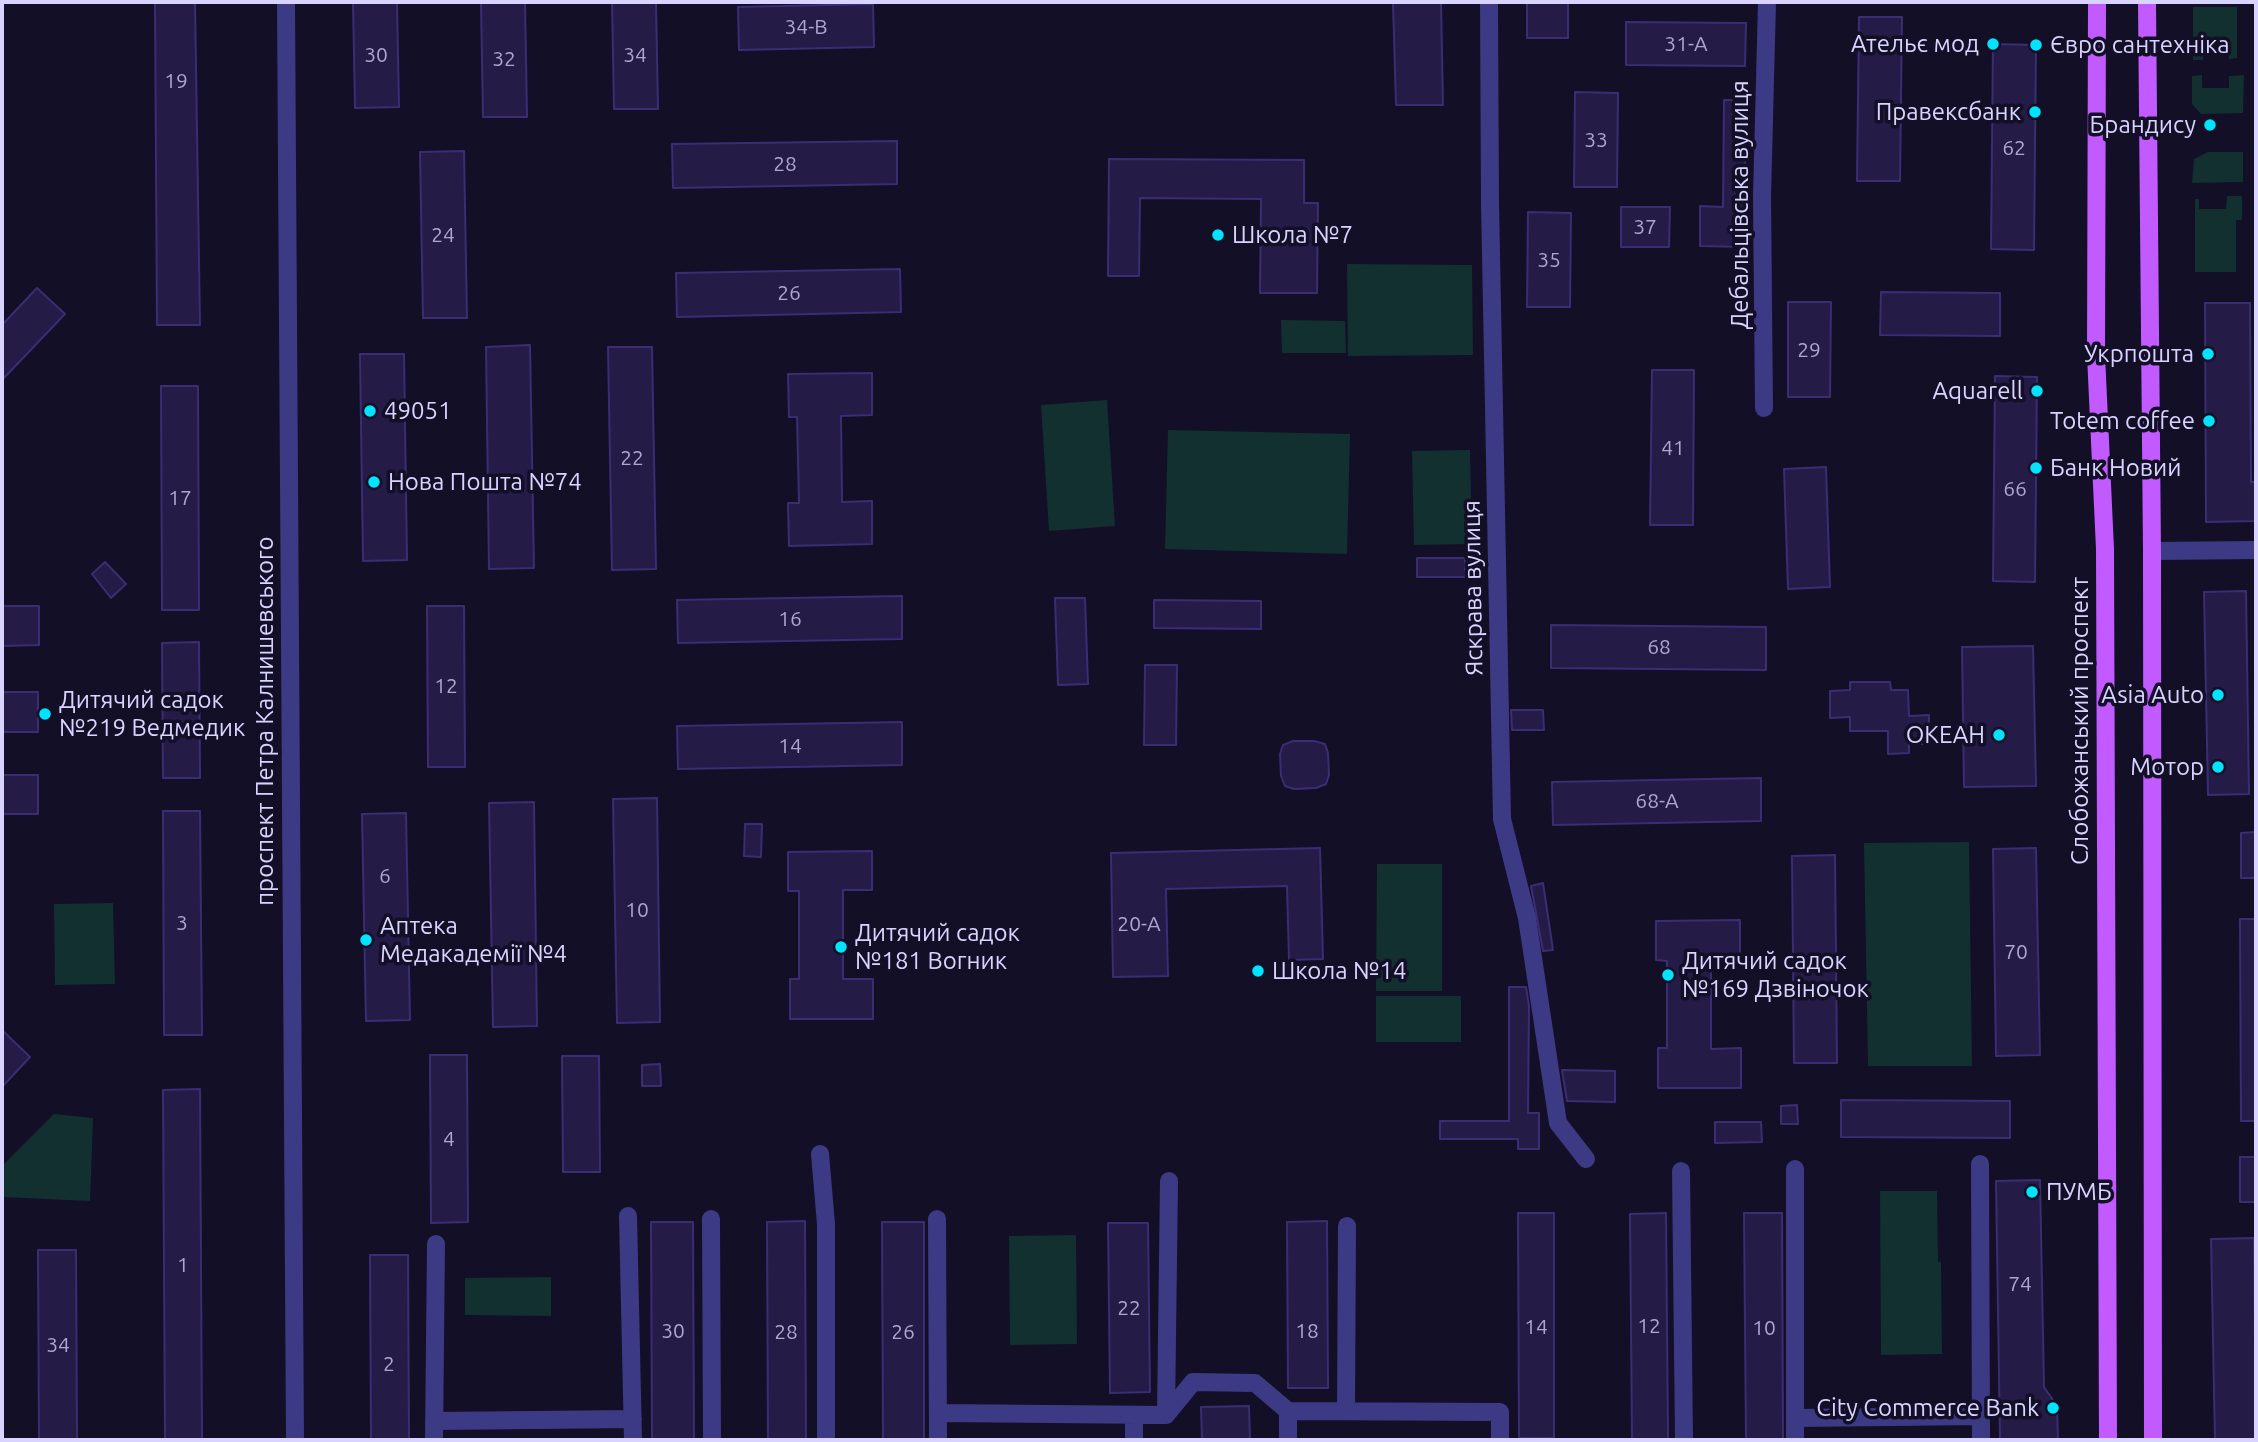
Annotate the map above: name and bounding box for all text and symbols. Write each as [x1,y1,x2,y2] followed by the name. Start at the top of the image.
[784,14,828,40] house number: 34-В
[1851,30,1979,58] place label: Ательє мод
[1664,31,1708,57] house number: 31-А
[2050,31,2230,59] place label: Євро сантехніка
[1985,36,2001,52] marker: Ательє мод
[2028,37,2044,53] marker: Євро сантехніка
[364,42,388,68] house number: 30
[623,42,647,68] house number: 34
[492,46,516,72] house number: 32
[164,68,188,94] house number: 19
[1726,80,1754,330] street label: Дебальцівська вулиця
[1876,98,2021,126] place label: Правексбанк
[2027,104,2043,120] marker: Правексбанк
[2090,111,2196,139] place label: Брандису
[2202,117,2218,133] marker: Брандису
[1584,127,1608,153] house number: 33
[2002,135,2026,161] house number: 62
[773,151,797,177] house number: 28
[1633,214,1657,240] house number: 37
[1232,221,1353,249] place label: Школа №7
[431,222,455,248] house number: 24
[1210,227,1226,243] marker: Школа №7
[1537,247,1561,273] house number: 35
[777,280,801,306] house number: 26
[1797,337,1821,363] house number: 29
[2084,340,2194,368] place label: Укрпошта
[2200,346,2216,362] marker: Укрпошта
[1932,377,2023,405] place label: Aquarell
[2029,383,2045,399] marker: Aquarell
[384,397,452,425] place label: 49051
[362,403,378,419] marker: 49051
[2050,407,2195,435] place label: Totem coffee
[2201,413,2217,429] marker: Totem coffee
[1661,435,1685,461] house number: 41
[620,445,644,471] house number: 22
[2050,454,2181,482] place label: Банк Новий
[2028,460,2044,476] marker: Банк Новий
[388,468,582,496] place label: Нова Пошта №74
[366,474,382,490] marker: Нова Пошта №74
[2003,476,2027,502] house number: 66
[168,485,192,511] house number: 17
[1457,500,1489,676] street label: Яскрава вулиця
[251,536,279,906] street label: проспект Петра Калнишевського
[2066,577,2094,865] street label: Слобожанський проспект
[778,606,802,632] house number: 16
[1647,634,1671,660] house number: 68
[434,673,458,699] house number: 12
[2101,681,2204,709] place label: Asia Auto
[59,686,245,742] place label: Дитячий садок №219 Ведмедик
[2210,687,2226,703] marker: Asia Auto
[37,706,53,722] marker: Дитячий садок №219 Ведмедик
[1906,721,1985,749] place label: ОКЕАН
[1991,727,2007,743] marker: ОКЕАН
[778,733,802,759] house number: 14
[2130,753,2204,781] place label: Мотор
[2210,759,2226,775] marker: Мотор
[1635,788,1679,814] house number: 68-А
[379,863,391,889] house number: 6
[625,897,649,923] house number: 10
[176,910,188,936] house number: 3
[1117,911,1161,937] house number: 20-А
[380,912,567,968] place label: Аптека Медакадемії №4
[855,919,1020,975] place label: Дитячий садок №181 Вогник
[358,932,374,948] marker: Аптека Медакадемії №4
[833,939,849,955] marker: Дитячий садок №181 Вогник
[2004,939,2028,965] house number: 70
[1682,947,1869,1003] place label: Дитячий садок №169 Дзвіночок
[1272,957,1407,985] place label: Школа №14
[1250,963,1266,979] marker: Школа №14
[1660,967,1676,983] marker: Дитячий садок №169 Дзвіночок
[443,1126,455,1152] house number: 4
[2046,1178,2112,1206] place label: ПУМБ
[2024,1184,2040,1200] marker: ПУМБ
[177,1252,189,1278] house number: 1
[2008,1271,2032,1297] house number: 74
[1117,1295,1141,1321] house number: 22
[1637,1313,1661,1339] house number: 12
[1524,1314,1548,1340] house number: 14
[1752,1315,1776,1341] house number: 10
[661,1318,685,1344] house number: 30
[1295,1318,1319,1344] house number: 18
[774,1319,798,1345] house number: 28
[891,1319,915,1345] house number: 26
[46,1332,70,1358] house number: 34
[383,1351,395,1377] house number: 2
[1816,1394,2039,1422] place label: City Commerce Bank
[2045,1400,2061,1416] marker: City Commerce Bank

